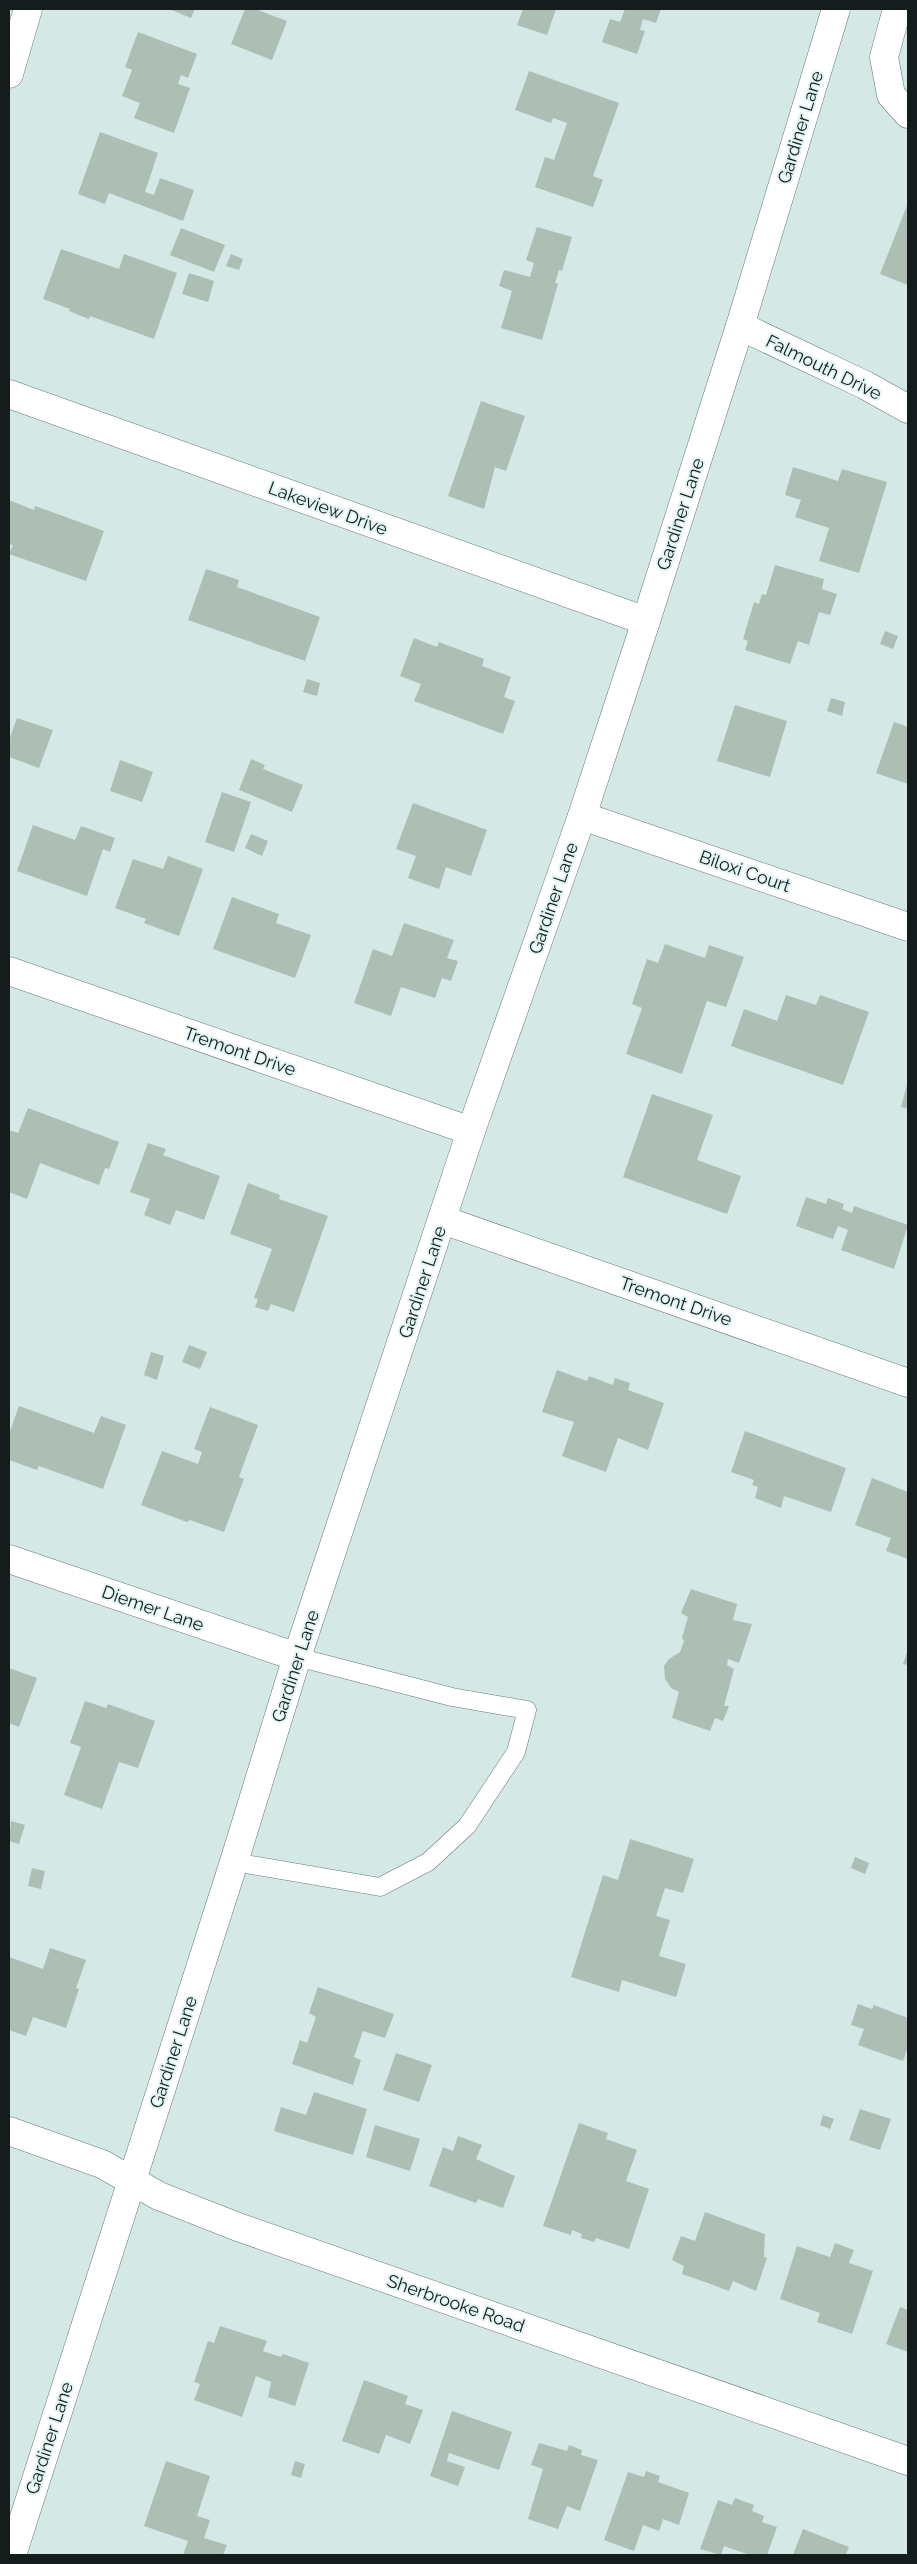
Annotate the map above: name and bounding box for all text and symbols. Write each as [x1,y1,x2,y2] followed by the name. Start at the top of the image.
[773,68,827,186] street label: Gardiner Lane
[763,330,886,404] street label: Falmouth Drive
[652,455,708,573] street label: Gardiner Lane
[266,477,391,539] street label: Lakeview Drive
[524,839,582,957] street label: Gardiner Lane
[697,846,793,896] street label: Biloxi Court
[181,1022,299,1080] street label: Tremont Drive
[394,1223,450,1341] street label: Gardiner Lane
[617,1272,735,1330] street label: Tremont Drive
[99,1581,207,1635] street label: Diemer Lane
[267,1607,323,1725] street label: Gardiner Lane
[145,1993,201,2111] street label: Gardiner Lane
[384,2270,528,2336] street label: Sherbrooke Road
[21,2379,77,2497] street label: Gardiner Lane

